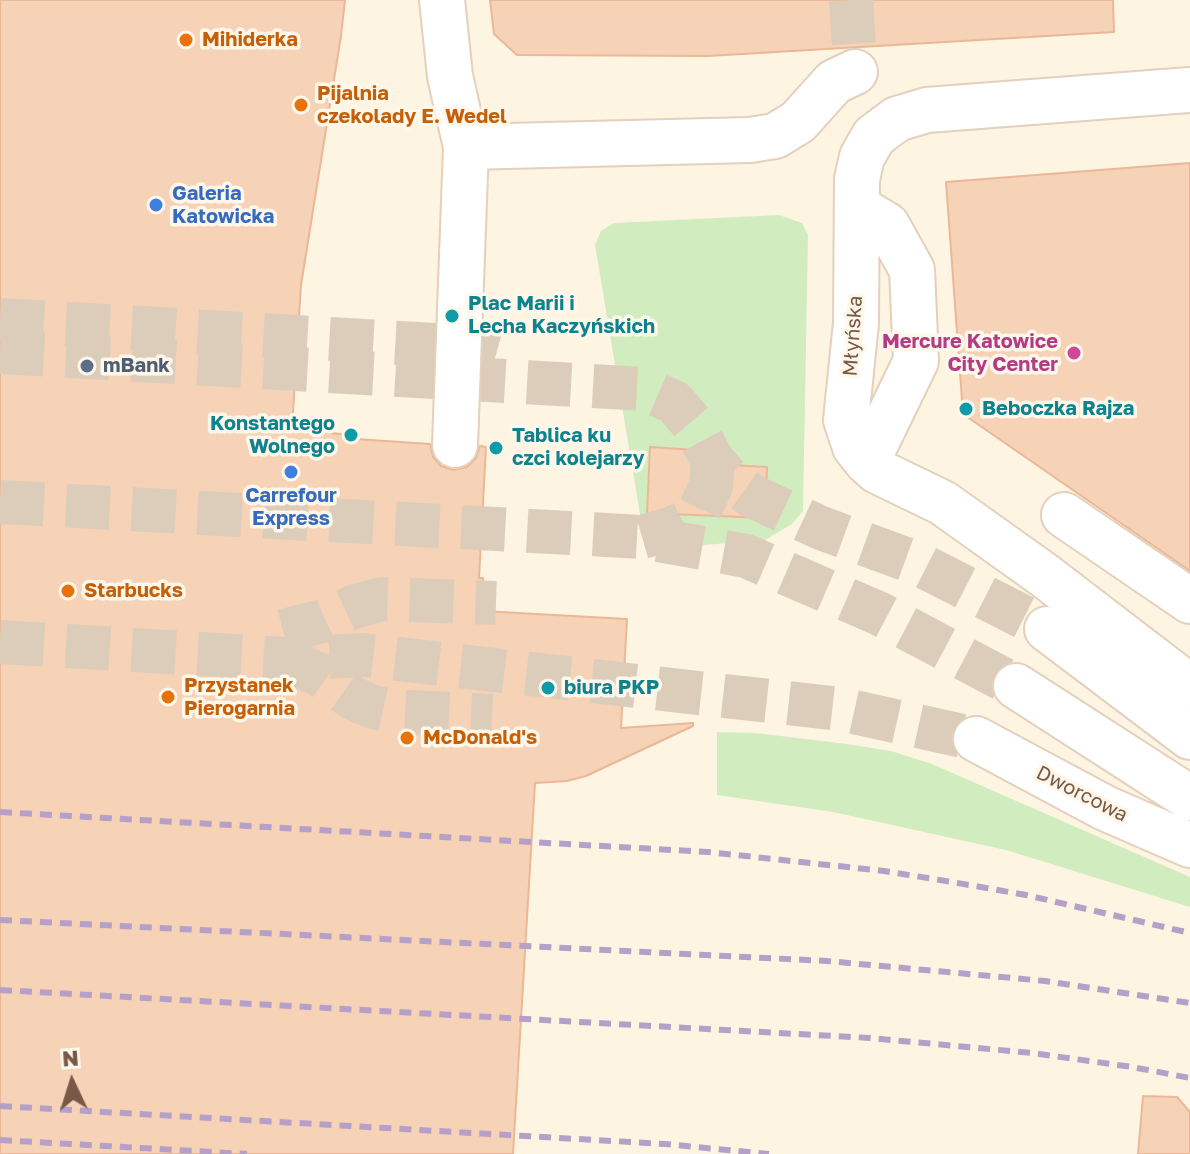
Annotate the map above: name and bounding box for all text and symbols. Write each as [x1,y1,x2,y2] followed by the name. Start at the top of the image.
[202,28,298,52] place label: Mihiderka
[177,31,195,49] marker: Mihiderka
[317,82,507,129] place label: Pijalnia czekolady E. Wedel
[292,96,310,114] marker: Pijalnia czekolady E. Wedel
[172,182,274,229] place label: Galeria Katowicka
[147,196,165,214] marker: Galeria Katowicka
[468,292,655,339] place label: Plac Marii i Lecha Kaczyńskich
[838,295,868,377] street label: Młyńska
[443,307,461,325] marker: Plac Marii i Lecha Kaczyńskich
[882,330,1058,377] place label: Mercure Katowice City Center
[1065,344,1083,362] marker: Mercure Katowice City Center
[103,354,170,378] place label: mBank
[78,357,96,375] marker: mBank
[982,397,1134,421] place label: Beboczka Rajza
[957,400,975,418] marker: Beboczka Rajza
[210,412,335,459] place label: Konstantego Wolnego
[512,424,645,471] place label: Tablica ku czci kolejarzy
[342,426,360,444] marker: Konstantego Wolnego
[487,439,505,457] marker: Tablica ku czci kolejarzy
[282,463,300,481] marker: Carrefour Express
[245,484,337,531] place label: Carrefour Express
[84,579,183,603] place label: Starbucks
[59,582,77,600] marker: Starbucks
[184,674,295,721] place label: Przystanek Pierogarnia
[564,676,659,700] place label: biura PKP
[539,679,557,697] marker: biura PKP
[159,688,177,706] marker: Przystanek Pierogarnia
[423,726,537,750] place label: McDonald's
[398,729,416,747] marker: McDonald's
[1032,761,1132,827] street label: Dworcowa
[32,1042,112,1122] north arrow
[61,1044,80,1072] text: N

